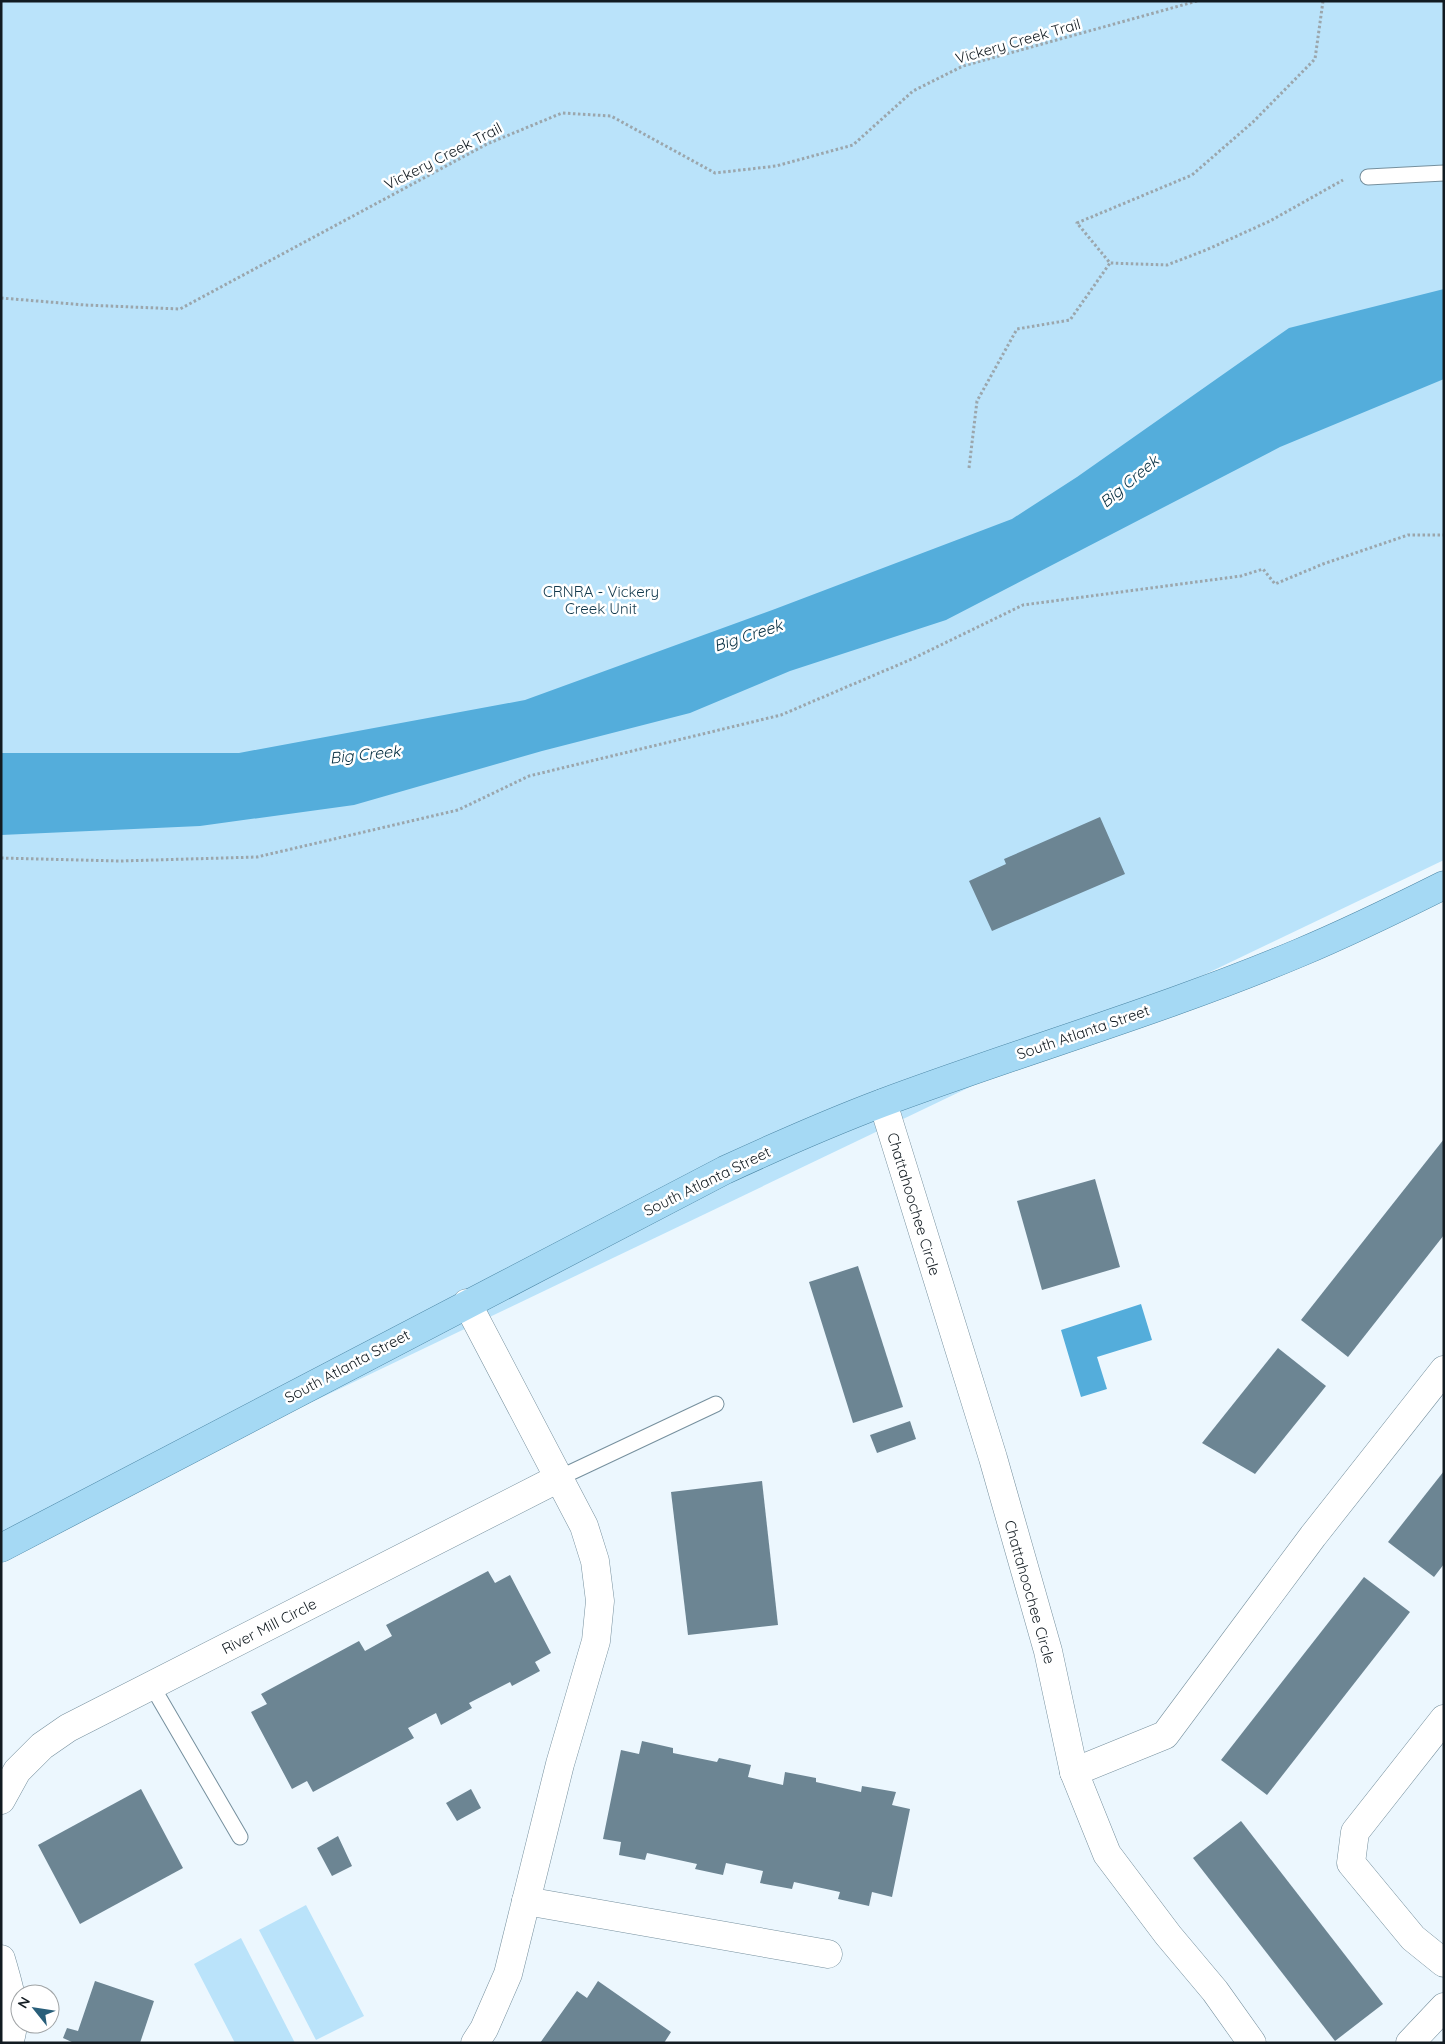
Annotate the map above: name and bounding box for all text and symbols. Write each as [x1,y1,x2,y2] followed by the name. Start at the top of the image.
[953,14,1083,68] street label: Vickery Creek Trail
[381,118,505,194] street label: Vickery Creek Trail
[1095,450,1164,512] water label: Big Creek
[543,582,659,618] park label: CRNRA - Vickery Creek Unit
[711,614,786,655] water label: Big Creek
[329,740,403,768] water label: Big Creek
[1014,1000,1152,1064] street label: South Atlanta Street
[883,1130,945,1278] street label: Chattahoochee Circle
[640,1142,774,1220] street label: South Atlanta Street
[281,1325,413,1407] street label: South Atlanta Street
[1000,1518,1060,1666] street label: Chattahoochee Circle
[218,1594,320,1658] street label: River Mill Circle
[10,1984,60,2034] north arrow
[13,1994,34,2011] text: N

